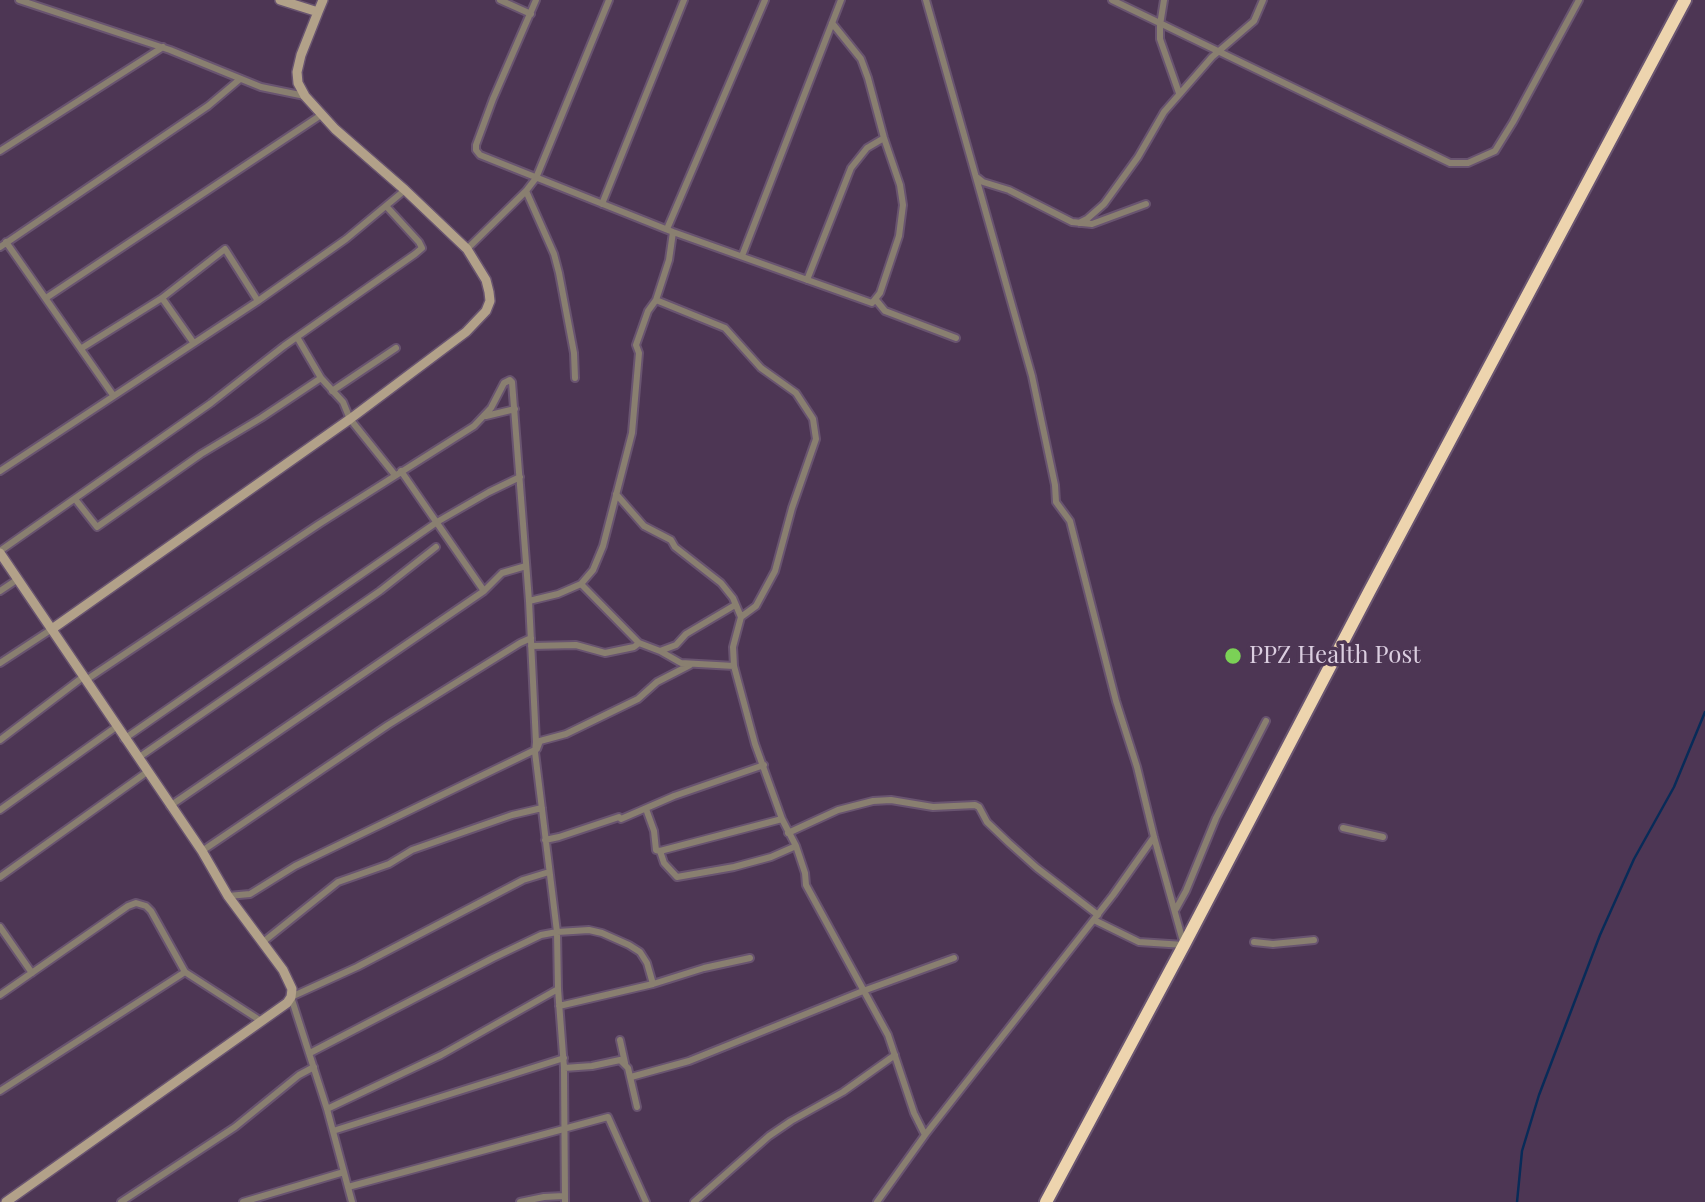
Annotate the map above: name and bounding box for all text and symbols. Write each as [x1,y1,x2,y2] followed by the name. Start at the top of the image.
[1249,642,1421,670] place label: PPZ Health Post
[1223,646,1243,666] marker: PPZ Health Post

